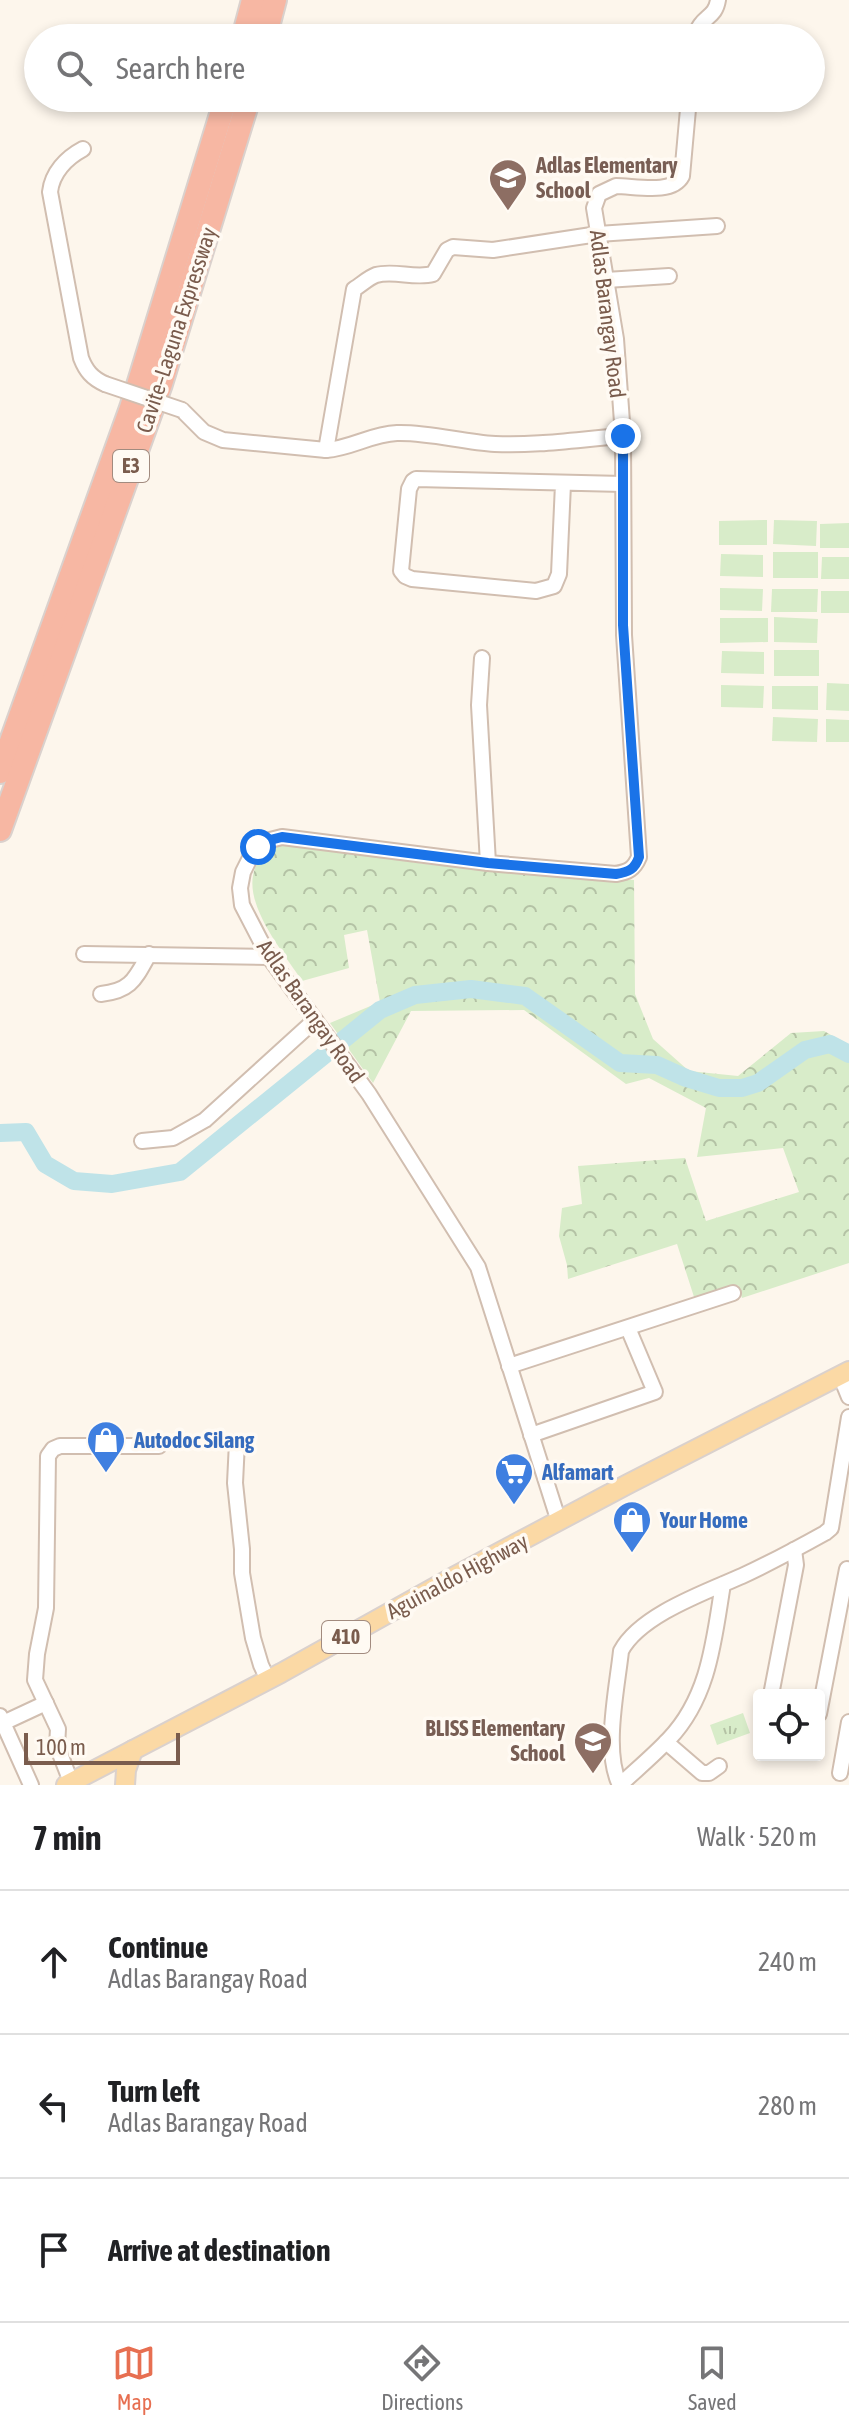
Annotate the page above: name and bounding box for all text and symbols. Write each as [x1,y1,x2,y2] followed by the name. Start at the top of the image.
[24,24,825,112] search box
[52,46,96,90] icon: search
[116,51,245,85] text: Search here
[535,152,678,203] place label: Adlas Elementary School
[487,157,529,212] school or university icon: Adlas Elementary School
[130,224,222,436] street label: Cavite–Laguna Expressway
[585,229,631,399] street label: Adlas Barangay Road
[605,418,641,454] route end
[113,450,149,482] road number: E3
[240,829,276,865] route start
[252,934,370,1088] street label: Adlas Barangay Road
[85,1419,127,1474] shop icon: Autodoc Silang
[133,1427,255,1453] place label: Autodoc Silang
[493,1451,535,1506] supermarket icon: Alfamart
[541,1459,614,1485] place label: Alfamart
[611,1499,653,1554] shop icon: Your Home
[659,1507,748,1533] place label: Your Home
[382,1528,532,1624] street label: Aguinaldo Highway
[322,1621,370,1653] road number: 410
[753,1689,825,1761] map controls
[753,1689,825,1761] button: locate
[425,1715,566,1766] place label: BLISS Elementary School
[572,1720,614,1775] school or university icon: BLISS Elementary School
[24,1729,180,1765] scale bar
[36,1734,86,1760] text: 100 m
[32,1818,101,1857] text: 7 min
[697,1822,817,1852] text: Walk · 520 m
[108,1930,208,1964] text: Continue
[32,1940,76,1984] icon: ahead
[758,1947,817,1977] text: 240 m
[108,1964,308,1994] text: Adlas Barangay Road
[108,2074,200,2108] text: Turn left
[32,2084,76,2128] icon: left
[758,2091,817,2121] text: 280 m
[108,2108,308,2138] text: Adlas Barangay Road
[32,2228,76,2272] icon: arrive
[108,2233,330,2267] text: Arrive at destination
[112,2341,156,2415] tab: Map
[381,2341,463,2415] tab: Directions
[688,2341,737,2415] tab: Saved

